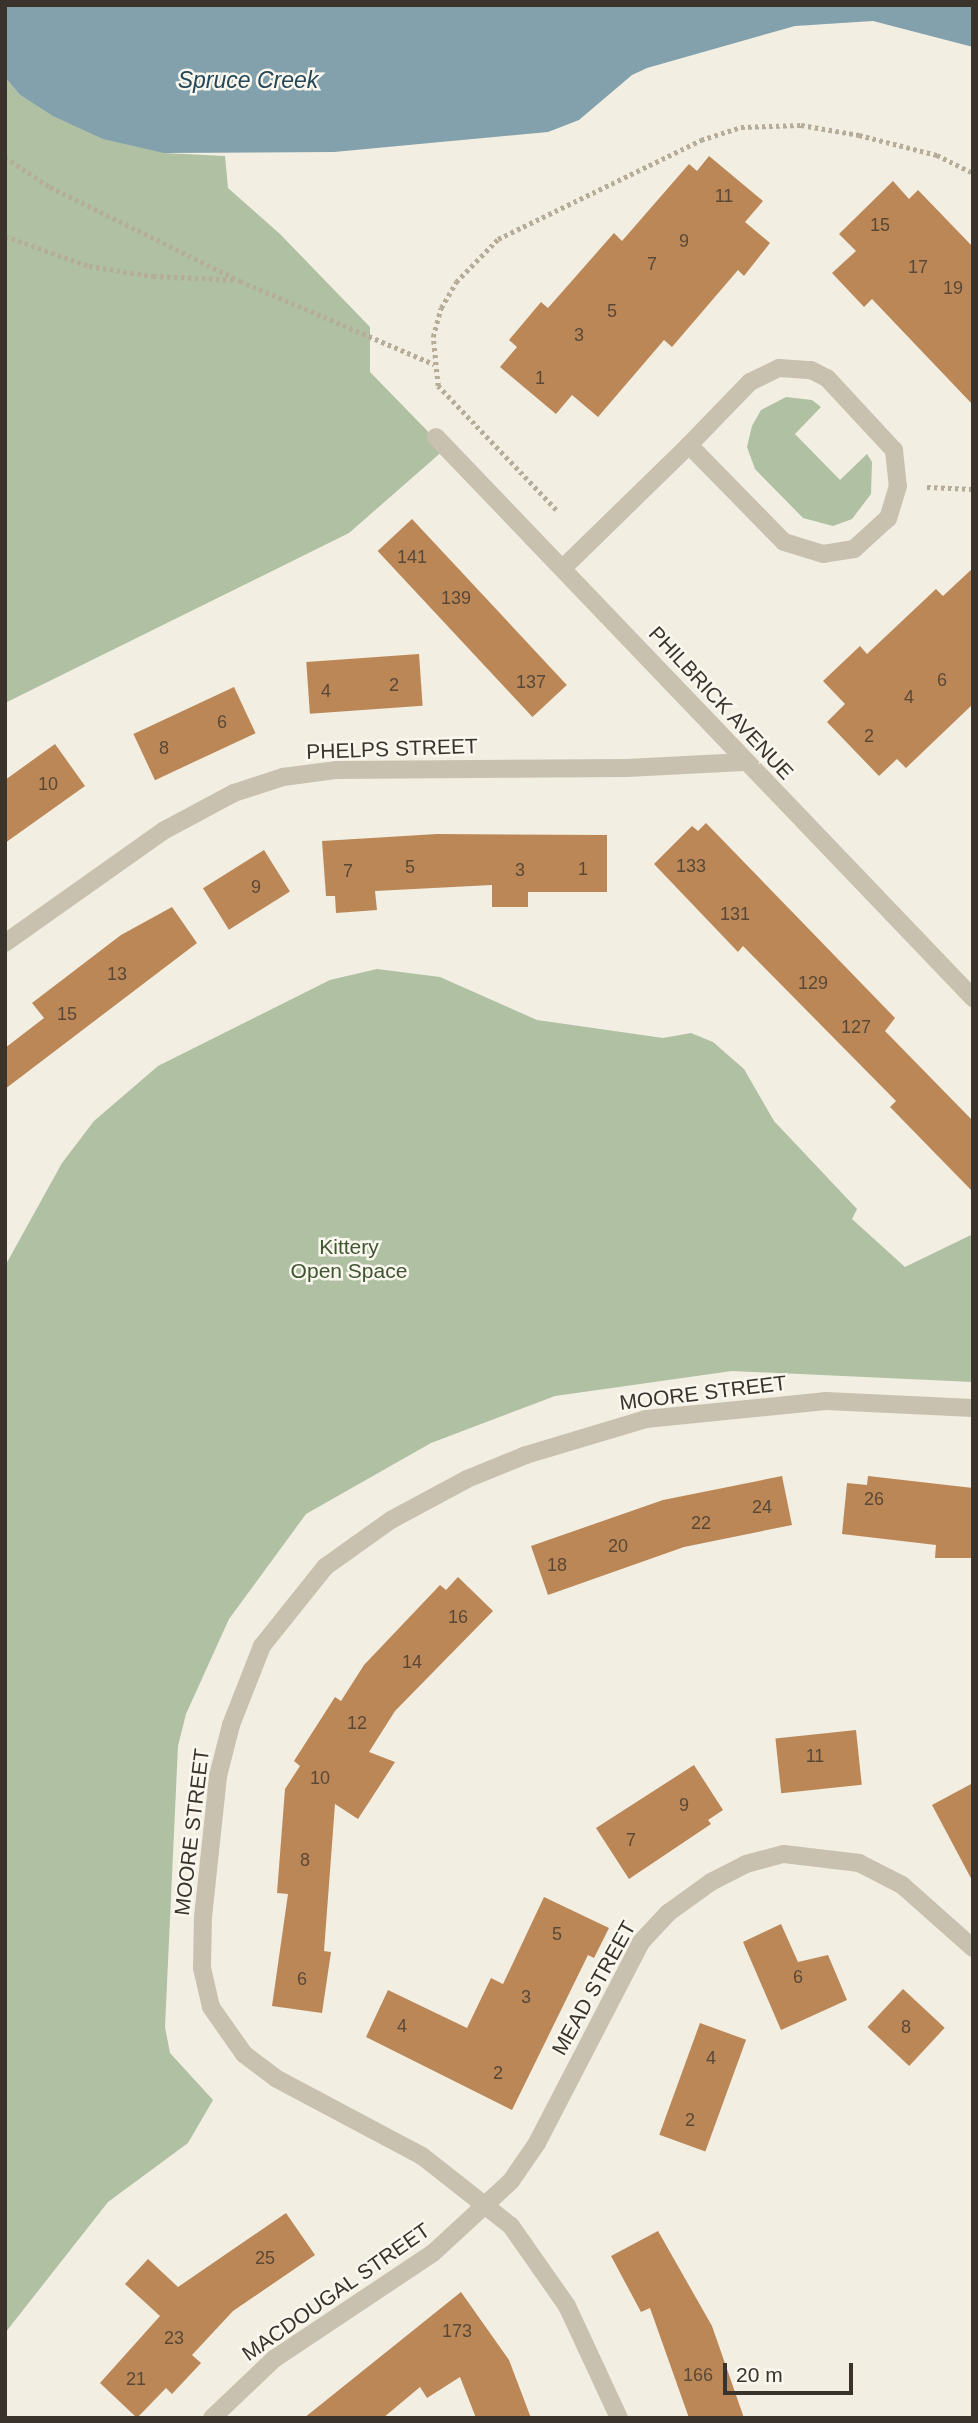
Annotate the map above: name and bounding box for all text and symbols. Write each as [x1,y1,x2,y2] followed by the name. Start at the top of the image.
[178,66,318,94] water label: Spruce Creek
[715,185,733,207] house number: 11
[870,214,890,236] house number: 15
[679,230,689,252] house number: 9
[647,253,657,275] house number: 7
[908,256,928,278] house number: 17
[943,277,963,299] house number: 19
[607,300,617,322] house number: 5
[574,324,584,346] house number: 3
[535,367,545,389] house number: 1
[397,546,427,568] house number: 141
[441,587,471,609] house number: 139
[643,621,799,785] street label: PHILBRICK AVENUE
[937,669,947,691] house number: 6
[516,671,546,693] house number: 137
[389,674,399,696] house number: 2
[321,680,331,702] house number: 4
[904,686,914,708] house number: 4
[217,711,227,733] house number: 6
[864,725,874,747] house number: 2
[306,733,478,765] street label: PHELPS STREET
[159,737,169,759] house number: 8
[38,773,58,795] house number: 10
[676,855,706,877] house number: 133
[405,856,415,878] house number: 5
[578,858,588,880] house number: 1
[515,859,525,881] house number: 3
[343,860,353,882] house number: 7
[251,876,261,898] house number: 9
[720,903,750,925] house number: 131
[107,963,127,985] house number: 13
[798,972,828,994] house number: 129
[57,1003,77,1025] house number: 15
[841,1016,871,1038] house number: 127
[291,1234,407,1284] park label: Kittery Open Space
[618,1370,788,1416] street label: MOORE STREET
[864,1488,884,1510] house number: 26
[752,1496,772,1518] house number: 24
[691,1512,711,1534] house number: 22
[608,1535,628,1557] house number: 20
[547,1554,567,1576] house number: 18
[448,1606,468,1628] house number: 16
[402,1651,422,1673] house number: 14
[347,1712,367,1734] house number: 12
[806,1745,824,1767] house number: 11
[169,1747,215,1917] street label: MOORE STREET
[310,1767,330,1789] house number: 10
[679,1794,689,1816] house number: 9
[626,1829,636,1851] house number: 7
[300,1849,310,1871] house number: 8
[547,1917,641,2059] street label: MEAD STREET
[552,1923,562,1945] house number: 5
[793,1966,803,1988] house number: 6
[297,1968,307,1990] house number: 6
[521,1986,531,2008] house number: 3
[397,2015,407,2037] house number: 4
[901,2016,911,2038] house number: 8
[706,2047,716,2069] house number: 4
[493,2062,503,2084] house number: 2
[685,2109,695,2131] house number: 2
[237,2217,435,2367] street label: MACDOUGAL STREET
[255,2247,275,2269] house number: 25
[442,2320,472,2342] house number: 173
[164,2327,184,2349] house number: 23
[726,2350,856,2394] scale bar
[736,2363,783,2386] text: 20 m
[683,2364,713,2386] house number: 166
[126,2368,146,2390] house number: 21

